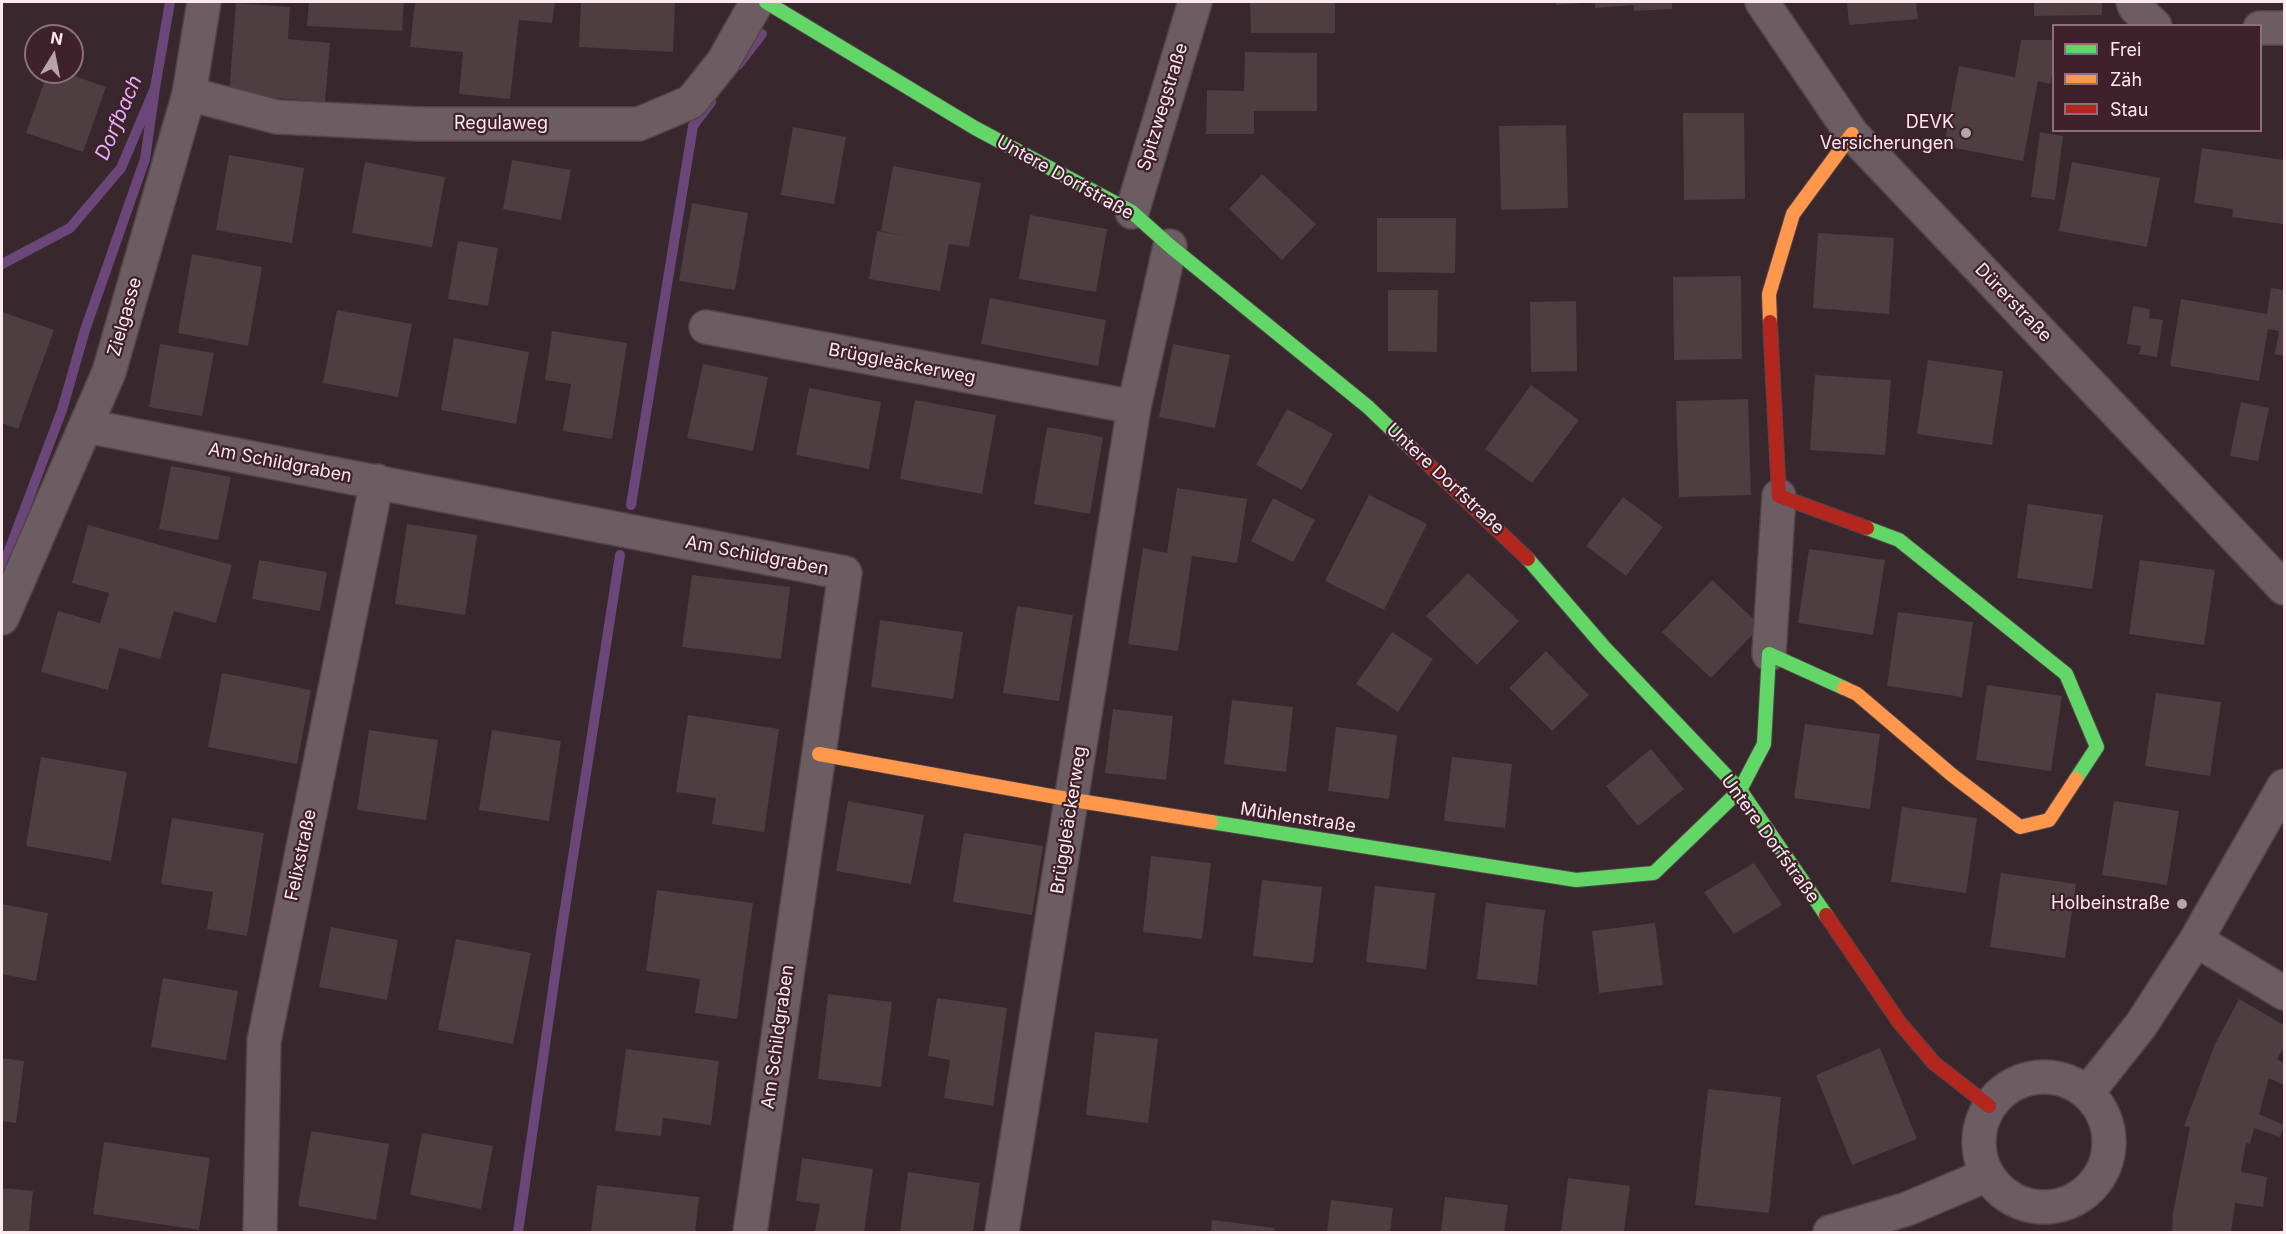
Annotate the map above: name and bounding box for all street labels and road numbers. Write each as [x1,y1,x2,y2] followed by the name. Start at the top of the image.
[1133,40,1193,174] street label: Spitzwegstraße
[454,113,548,135] street label: Regulaweg
[993,131,1137,225] street label: Untere Dorfstraße
[1970,259,2056,347] street label: Dürerstraße
[103,275,147,359] street label: Zielgasse
[827,339,977,389] street label: Brüggleäckerweg
[1382,419,1508,539] street label: Untere Dorfstraße
[207,439,353,487] street label: Am Schildgraben
[684,532,830,580] street label: Am Schildgraben
[1047,744,1091,896] street label: Brüggleäckerweg
[1716,771,1824,907] street label: Untere Dorfstraße
[1239,798,1357,838] street label: Mühlenstraße
[281,807,321,903] street label: Felixstraße
[757,963,799,1111] street label: Am Schildgraben

